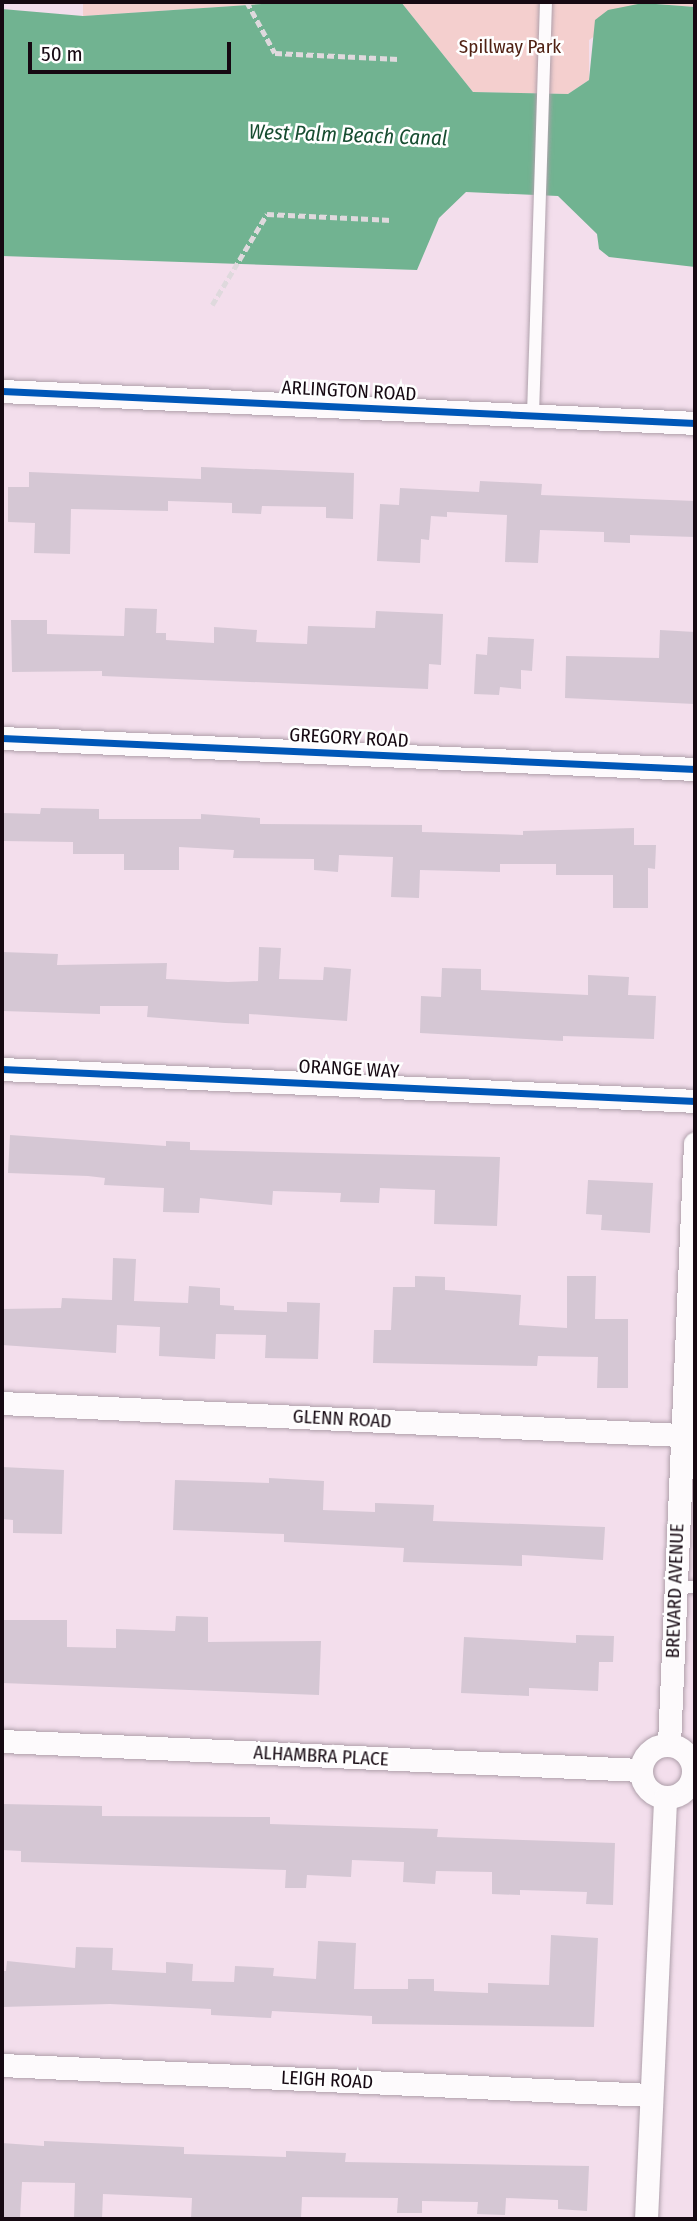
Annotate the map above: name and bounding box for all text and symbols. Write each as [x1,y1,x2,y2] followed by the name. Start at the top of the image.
[32,28,234,72] scale bar
[459,36,561,58] park label: Spillway Park
[41,41,83,67] text: 50 m
[248,119,448,151] water label: West Palm Beach Canal
[281,376,417,406] street label: ARLINGTON ROAD
[289,723,409,753] street label: GREGORY ROAD
[298,1055,400,1083] street label: ORANGE WAY
[292,1405,392,1433] street label: GLENN ROAD
[661,1523,689,1659] street label: BREVARD AVENUE
[253,1741,389,1771] street label: ALHAMBRA PLACE
[280,2066,374,2094] street label: LEIGH ROAD

